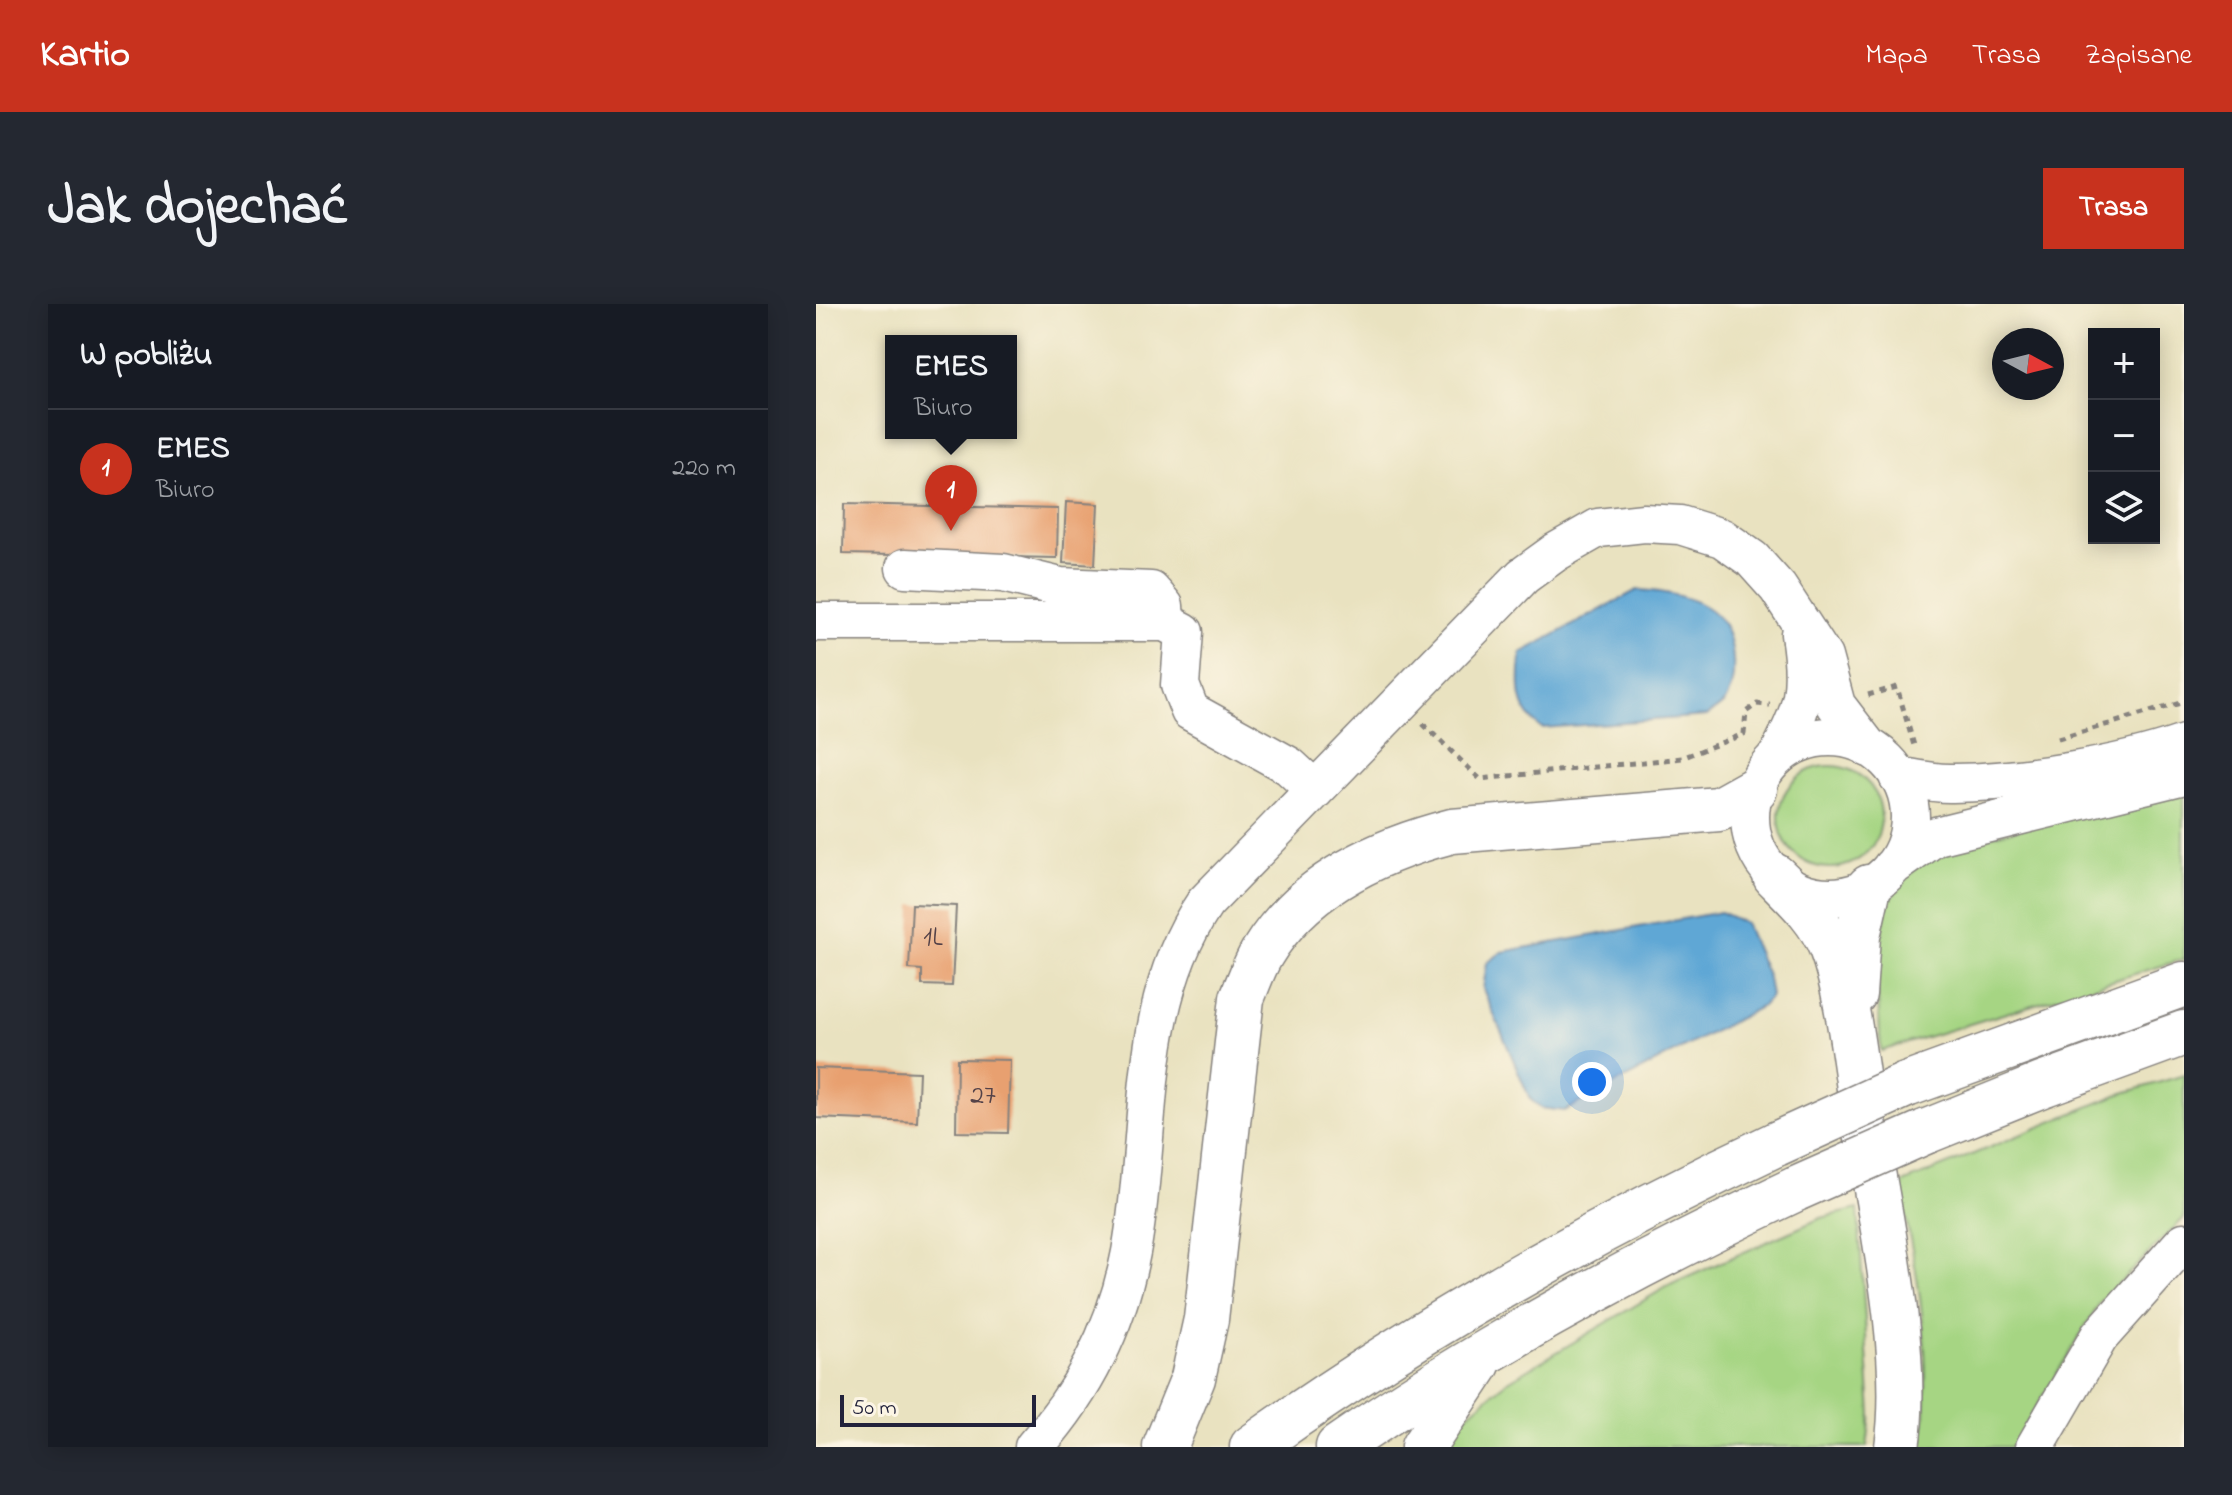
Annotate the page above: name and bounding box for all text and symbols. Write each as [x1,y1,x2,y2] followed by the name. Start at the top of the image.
[40,28,130,84] text: Kartio
[1865,36,1928,77] text: Mapa
[1972,36,2041,77] text: Trasa
[2085,36,2192,77] text: Zapisane
[48,168,346,249] text: Jak dojechać
[2043,168,2184,249] button: Trasa
[1992,328,2064,400] north arrow
[2088,328,2160,544] map controls
[2088,328,2160,400] button: +
[80,331,212,381] text: W pobliżu
[885,335,1017,439] popup
[914,346,988,390] text: EMES
[914,390,973,428] text: Biuro
[2088,400,2160,472] button: −
[156,428,230,472] text: EMES
[102,450,110,488] text: 1
[672,450,736,488] text: 220 m
[925,465,977,531] pin: 1
[156,472,215,510] text: Biuro
[2088,472,2160,544] button: layers
[923,918,943,959] house number: 1L
[1572,1062,1612,1102] your location
[970,1076,996,1117] house number: 27
[840,1391,1036,1427] scale bar
[852,1393,897,1425] text: 50 m

